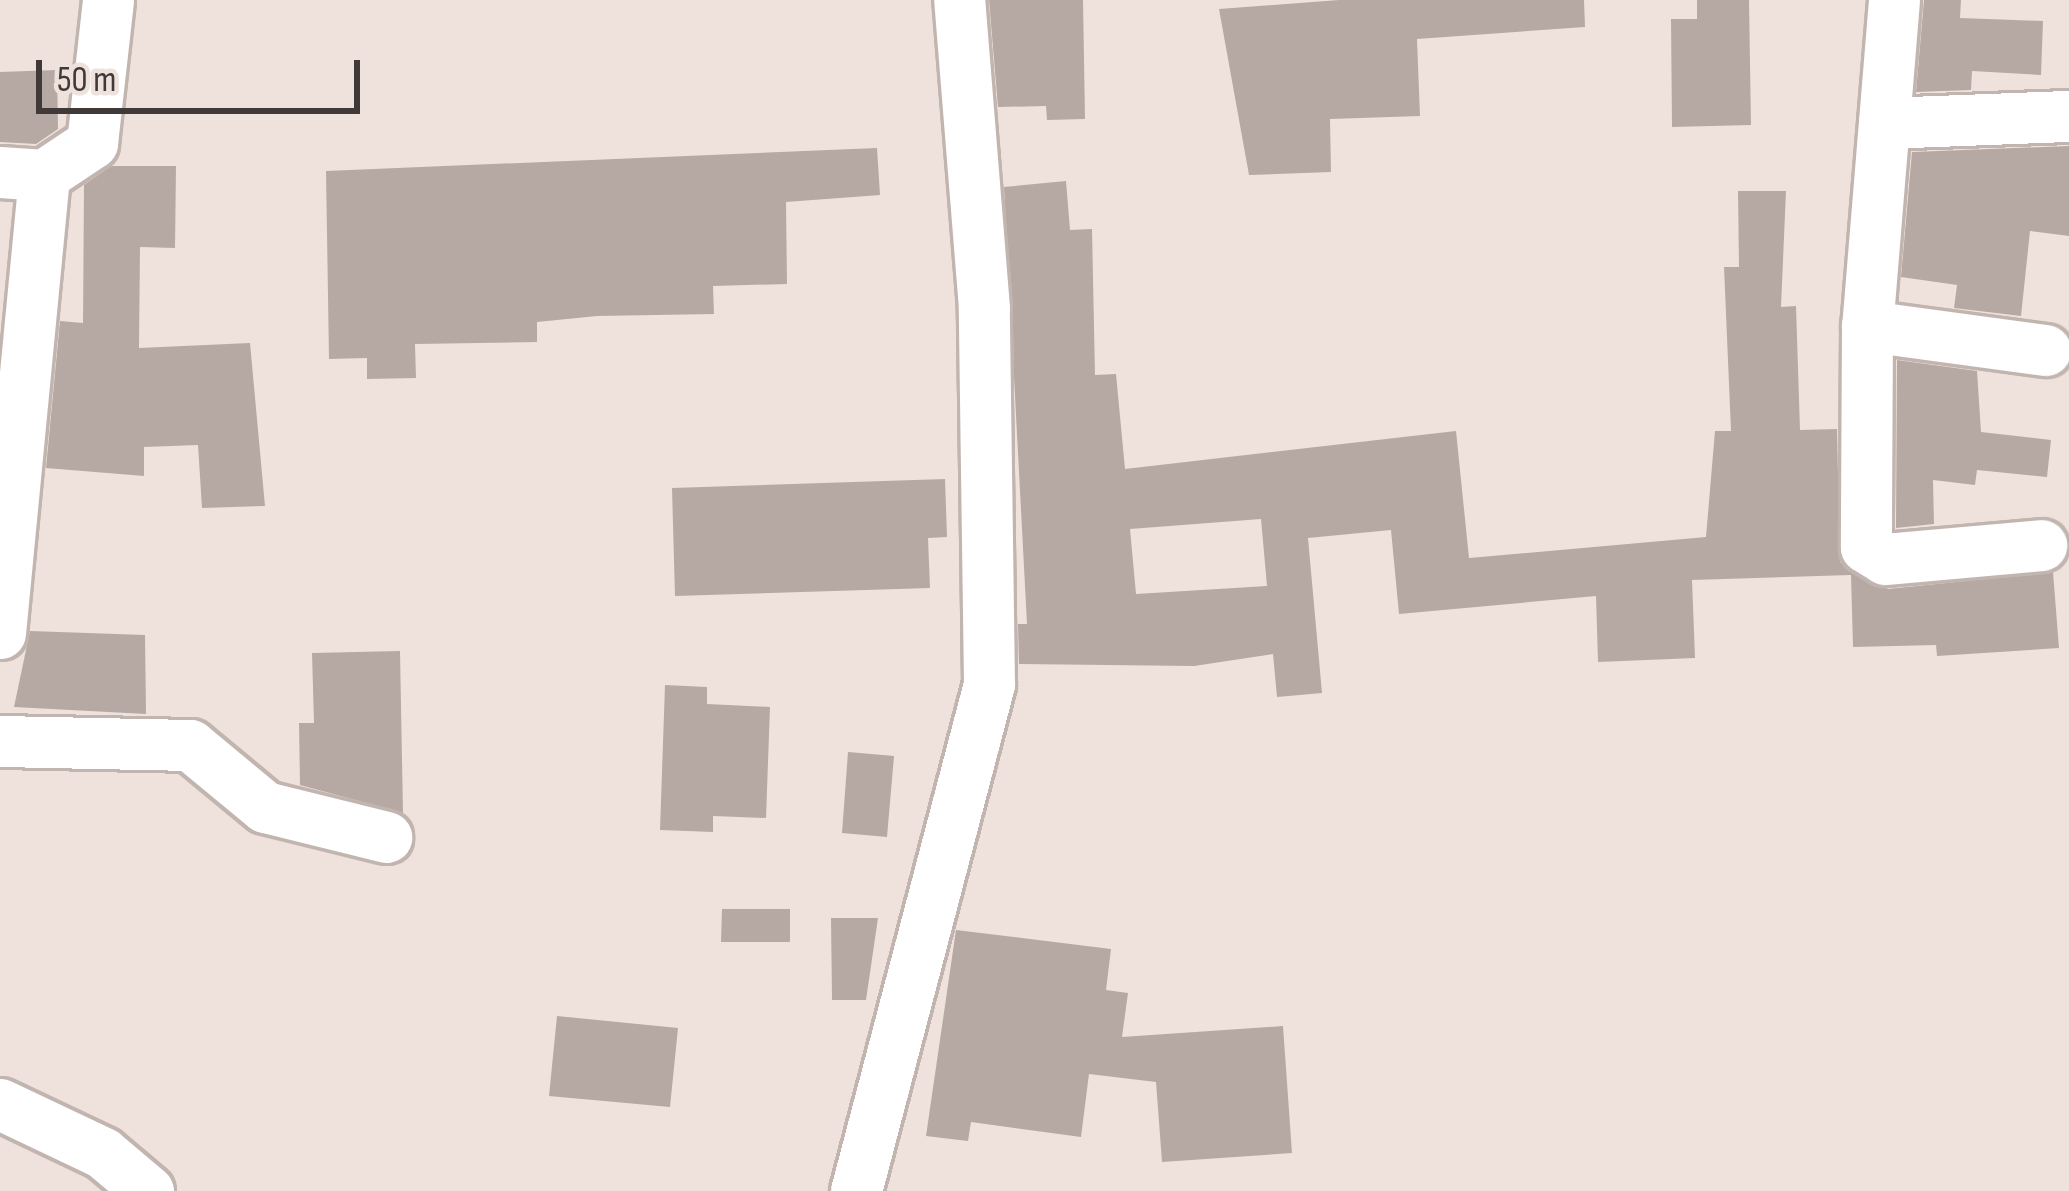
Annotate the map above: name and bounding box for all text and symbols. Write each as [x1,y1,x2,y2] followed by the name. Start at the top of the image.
[42,36,366,110] scale bar
[57,59,116,102] text: 50 m

